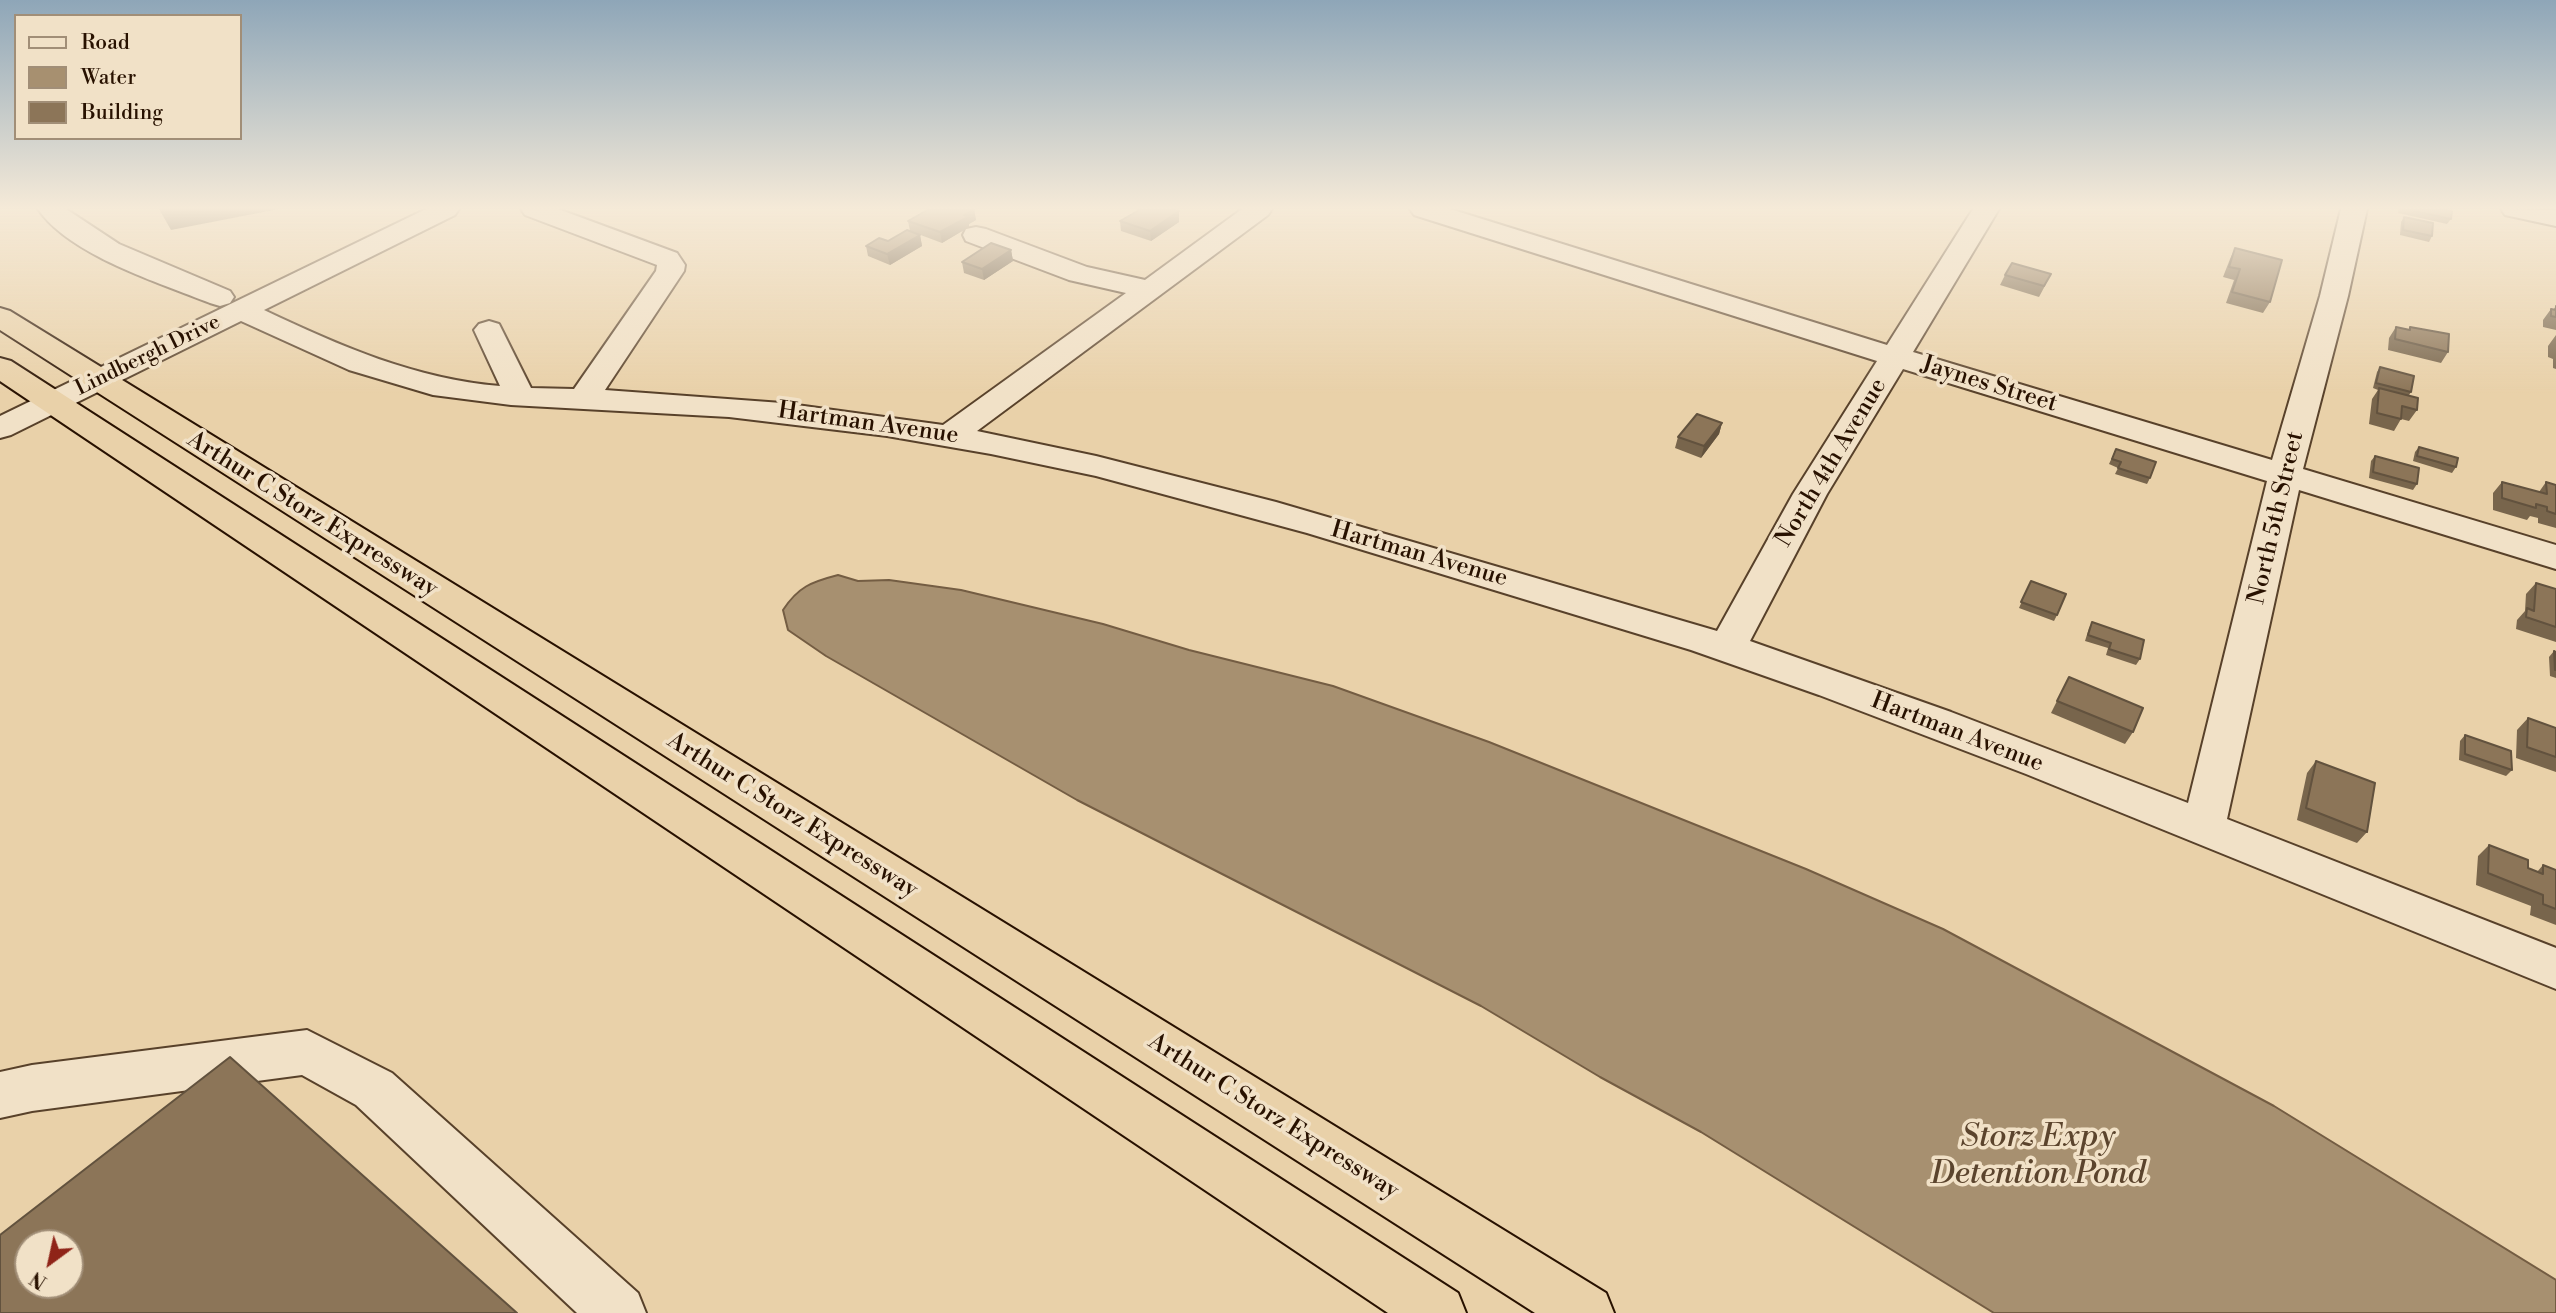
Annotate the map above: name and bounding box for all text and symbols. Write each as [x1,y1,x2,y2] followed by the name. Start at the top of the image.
[14,14,242,140] legend
[81,30,130,56] text: Road
[81,65,136,91] text: Water
[81,100,163,126] text: Building
[71,310,225,402] street label: Lindbergh Drive
[1917,351,2061,419] street label: Jaynes Street
[1770,373,1894,553] street label: North 4th Avenue
[776,397,960,451] street label: Hartman Avenue
[181,426,443,604] street label: Arthur C Storz Expressway
[2243,429,2311,607] street label: North 5th Street
[1327,516,1511,594] street label: Hartman Avenue
[1867,687,2047,779] street label: Hartman Avenue
[661,727,923,905] street label: Arthur C Storz Expressway
[1142,1028,1404,1206] street label: Arthur C Storz Expressway
[1930,1119,2146,1194] water label: Storz Expy Detention Pond
[14,1229,84,1299] north arrow
[26,1266,51,1294] text: N

